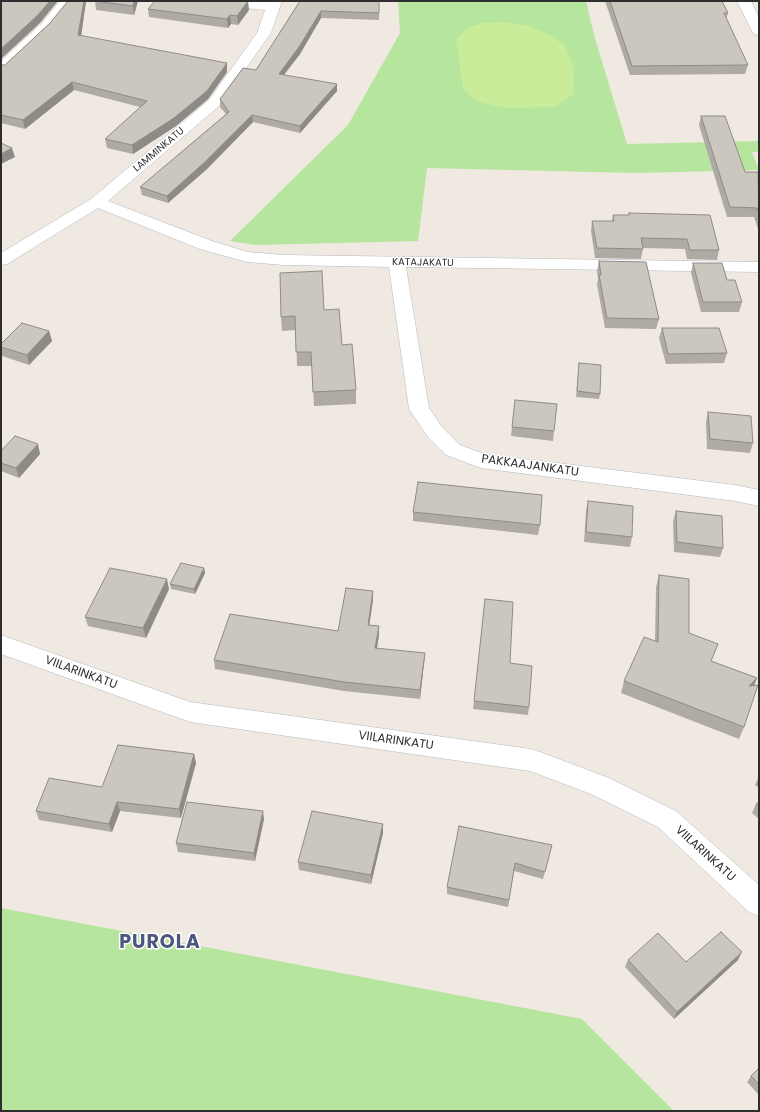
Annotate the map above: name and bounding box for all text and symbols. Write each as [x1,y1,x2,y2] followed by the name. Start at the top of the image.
[131,125,187,175] street label: LAMMINKATU
[392,256,454,270] street label: KATAJAKATU
[480,452,580,480] street label: PAKKAAJANKATU
[43,653,119,693] street label: VIILARINKATU
[357,729,435,753] street label: VIILARINKATU
[672,823,738,885] street label: VIILARINKATU
[119,932,201,954] district label: PUROLA

